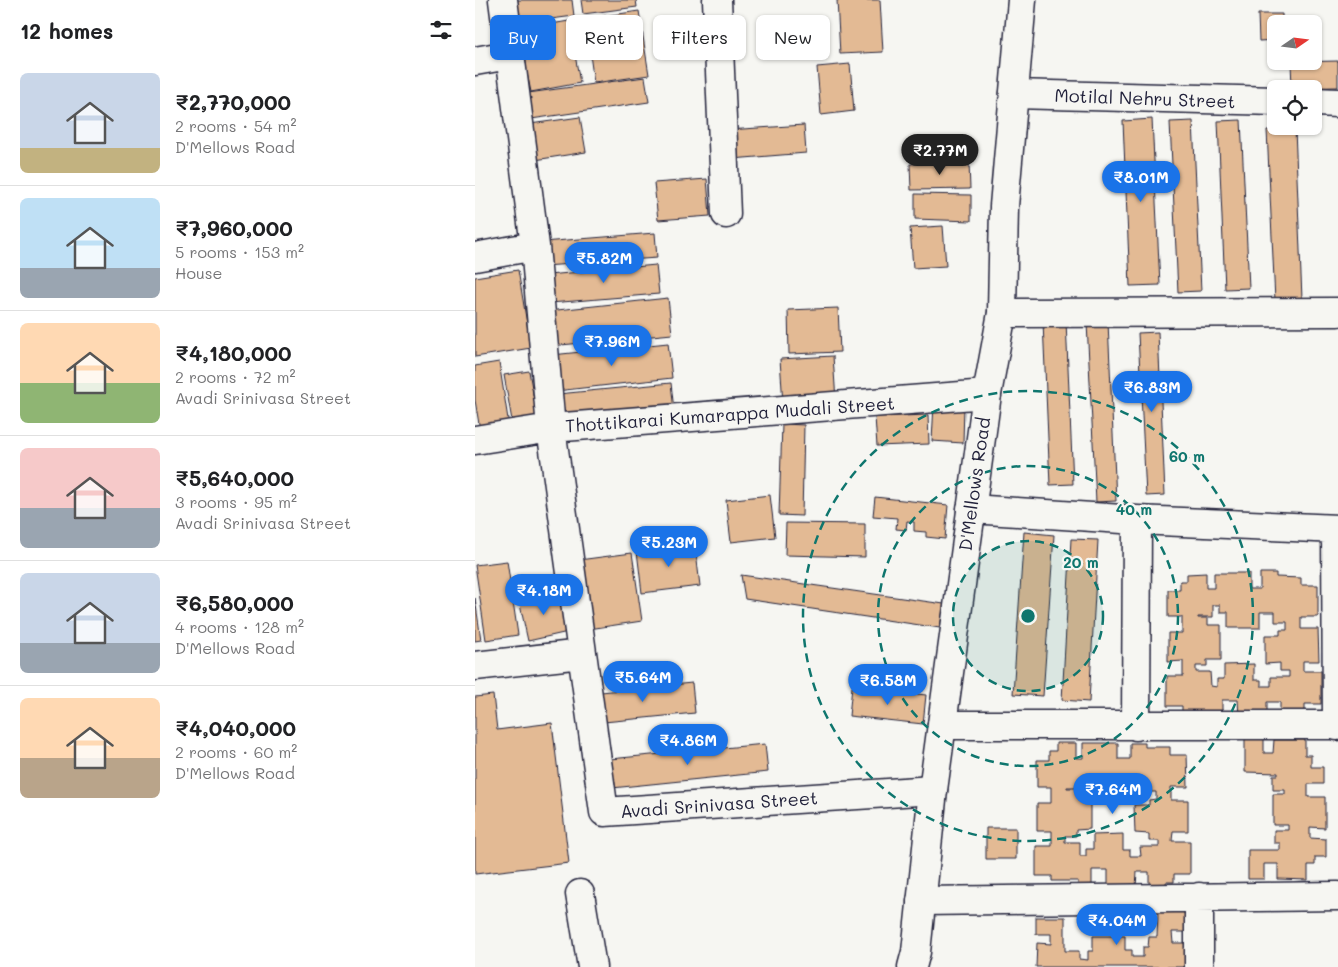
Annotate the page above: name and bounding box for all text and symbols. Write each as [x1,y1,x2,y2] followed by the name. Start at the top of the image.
[490,15,556,60] chip: Buy
[566,15,643,60] chip: Rent
[653,15,746,60] chip: Filters
[756,15,830,60] chip: New
[1267,15,1323,70] north arrow
[1267,15,1322,135] map controls
[427,16,455,44] icon: filters
[20,17,113,44] text: 12 homes
[1267,80,1322,135] button: locate
[1054,83,1236,113] street label: Motilal Nehru Street
[175,88,291,115] text: ₹2,770,000
[60,93,120,153] icon: home
[175,115,296,136] text: 2 rooms · 54 m²
[899,134,981,176] pin: ₹2.77M
[175,136,295,157] text: D'Mellows Road
[912,139,968,160] text: ₹2.77M
[1100,160,1182,203] pin: ₹8.01M
[1113,166,1169,187] text: ₹8.01M
[175,214,293,241] text: ₹7,960,000
[60,218,120,278] icon: home
[175,241,304,262] text: 5 rooms · 153 m²
[563,242,645,284] pin: ₹5.82M
[576,247,632,268] text: ₹5.82M
[175,262,222,283] text: House
[571,324,653,367] pin: ₹7.96M
[584,330,640,351] text: ₹7.96M
[175,339,291,366] text: ₹4,180,000
[60,343,120,403] icon: home
[175,366,296,387] text: 2 rooms · 72 m²
[1111,370,1193,413] pin: ₹6.83M
[1123,376,1181,397] text: ₹6.83M
[175,387,351,408] text: Avadi Srinivasa Street
[564,391,896,437] street label: Thottikarai Kumarappa Mudali Street
[953,416,995,552] street label: D'Mellows Road
[1169,446,1205,466] text: 60 m
[175,464,294,491] text: ₹5,640,000
[60,468,120,528] icon: home
[175,491,297,512] text: 3 rooms · 95 m²
[1116,499,1152,519] text: 40 m
[175,512,351,533] text: Avadi Srinivasa Street
[628,526,710,568] pin: ₹5.23M
[641,531,697,552] text: ₹5.23M
[1063,552,1099,572] text: 20 m
[503,574,585,616] pin: ₹4.18M
[516,579,572,600] text: ₹4.18M
[175,589,294,616] text: ₹6,580,000
[60,593,120,653] icon: home
[1019,607,1037,625] centre of rings
[175,616,304,637] text: 4 rooms · 128 m²
[175,637,295,658] text: D'Mellows Road
[602,660,684,703] pin: ₹5.64M
[847,664,929,706] pin: ₹6.58M
[614,666,672,687] text: ₹5.64M
[859,669,917,690] text: ₹6.58M
[175,714,296,741] text: ₹4,040,000
[60,718,120,778] icon: home
[647,724,729,766] pin: ₹4.86M
[659,729,717,750] text: ₹4.86M
[175,741,297,762] text: 2 rooms · 60 m²
[175,762,295,783] text: D'Mellows Road
[1072,772,1154,815] pin: ₹7.64M
[1084,778,1142,799] text: ₹7.64M
[619,785,819,823] street label: Avadi Srinivasa Street
[1076,904,1158,946] pin: ₹4.04M
[1087,909,1147,930] text: ₹4.04M

